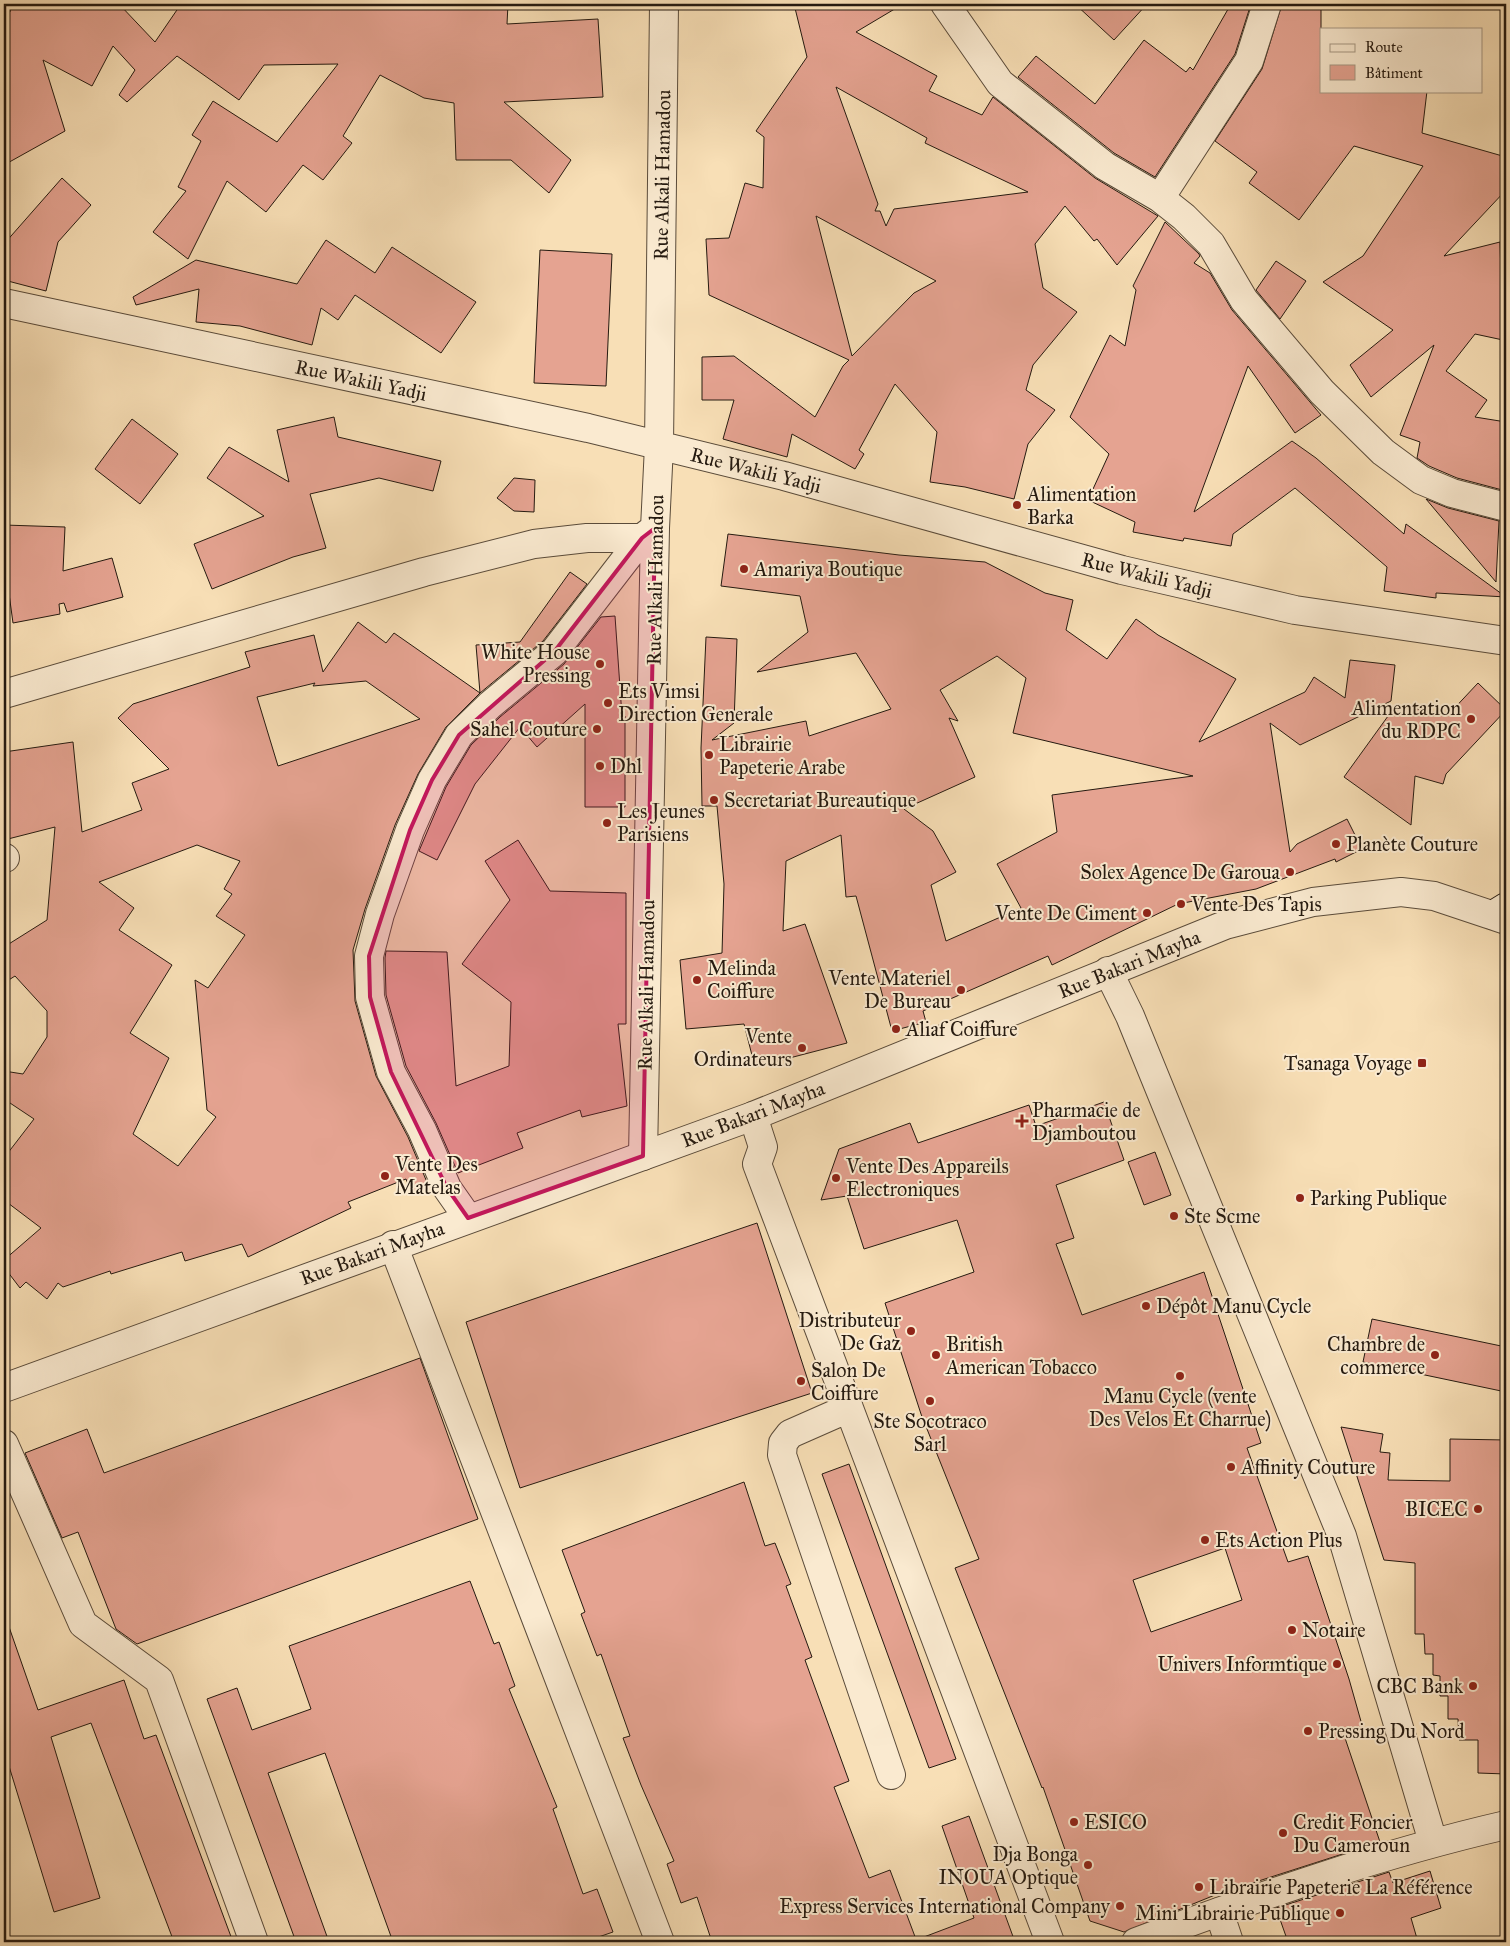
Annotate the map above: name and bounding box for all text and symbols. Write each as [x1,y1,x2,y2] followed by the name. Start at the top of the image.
[1320,28,1482,92] legend
[1365,38,1403,56] text: Route
[1365,64,1424,82] text: Bâtiment
[649,89,675,261] street label: Rue Alkali Hamadou
[293,354,430,406] street label: Rue Wakili Yadji
[688,442,824,498] street label: Rue Wakili Yadji
[1026,482,1136,529] place label: Alimentation Barka
[642,494,668,666] street label: Rue Alkali Hamadou
[1011,499,1023,511] marker: Alimentation Barka
[1079,547,1215,603] street label: Rue Wakili Yadji
[753,557,903,582] place label: Amariya Boutique
[738,563,750,575] marker: Amariya Boutique
[481,640,591,688] place label: White House Pressing
[594,658,606,670] marker: White House Pressing
[618,679,773,726] place label: Ets Vimsi Direction Generale
[1351,696,1461,743] place label: Alimentation du RDPC
[602,697,614,709] marker: Ets Vimsi Direction Generale
[1465,713,1477,725] marker: Alimentation du RDPC
[470,717,587,741] place label: Sahel Couture
[591,723,603,735] marker: Sahel Couture
[719,732,845,779] place label: Librairie Papeterie Arabe
[703,749,715,761] marker: Librairie Papeterie Arabe
[610,754,643,778] place label: Dhl
[594,760,606,772] marker: Dhl
[724,788,916,813] place label: Secretariat Bureautique
[708,794,720,806] marker: Secretariat Bureautique
[617,799,705,846] place label: Les Jeunes Parisiens
[601,817,613,829] marker: Les Jeunes Parisiens
[1346,832,1478,856] place label: Planète Couture
[1330,838,1342,850] marker: Planète Couture
[1080,860,1281,885] place label: Solex Agence De Garoua
[1284,866,1296,878] marker: Solex Agence De Garoua
[1190,892,1322,916] place label: Vente Des Tapis
[1175,898,1187,910] marker: Vente Des Tapis
[633,899,659,1071] street label: Rue Alkali Hamadou
[994,901,1137,925] place label: Vente De Ciment
[1141,907,1153,919] marker: Vente De Ciment
[1054,924,1204,1004] street label: Rue Bakari Mayha
[707,956,777,1003] place label: Melinda Coiffure
[828,966,952,1013] place label: Vente Materiel De Bureau
[691,974,703,986] marker: Melinda Coiffure
[955,984,967,996] marker: Vente Materiel De Bureau
[905,1017,1018,1041] place label: Aliaf Coiffure
[890,1023,902,1035] marker: Aliaf Coiffure
[694,1024,792,1071] place label: Vente Ordinateurs
[796,1042,808,1054] marker: Vente Ordinateurs
[1284,1051,1412,1076] place label: Tsanaga Voyage
[1416,1057,1428,1069] marker: Tsanaga Voyage
[678,1075,829,1152] street label: Rue Bakari Mayha
[1032,1098,1141,1145] place label: Pharmacie de Djamboutou
[1016,1115,1028,1127] marker: Pharmacie de Djamboutou
[394,1152,478,1199] place label: Vente Des Matelas
[845,1154,1009,1202] place label: Vente Des Appareils Electroniques
[379,1170,391,1182] marker: Vente Des Matelas
[830,1172,842,1184] marker: Vente Des Appareils Electroniques
[1310,1186,1447,1211] place label: Parking Publique
[1294,1192,1306,1204] marker: Parking Publique
[1184,1204,1260,1228] place label: Ste Scme
[1168,1210,1180,1222] marker: Ste Scme
[297,1216,448,1290] street label: Rue Bakari Mayha
[1156,1294,1311,1318] place label: Dépôt Manu Cycle
[1140,1300,1152,1312] marker: Dépôt Manu Cycle
[799,1308,901,1355] place label: Distributeur De Gaz
[905,1325,917,1337] marker: Distributeur De Gaz
[945,1332,1097,1379] place label: British American Tobacco
[1327,1332,1425,1379] place label: Chambre de commerce
[930,1349,942,1361] marker: British American Tobacco
[1429,1349,1441,1361] marker: Chambre de commerce
[811,1358,886,1405] place label: Salon De Coiffure
[1174,1370,1186,1382] marker: Manu Cycle (vente Des Velos Et Charrue)
[795,1375,807,1387] marker: Salon De Coiffure
[1089,1384,1271,1432] place label: Manu Cycle (vente Des Velos Et Charrue)
[924,1395,936,1407] marker: Ste Socotraco Sarl
[873,1409,987,1456] place label: Ste Socotraco Sarl
[1240,1455,1375,1479] place label: Affinity Couture
[1225,1461,1237,1473] marker: Affinity Couture
[1405,1497,1468,1521] place label: BICEC
[1472,1503,1484,1515] marker: BICEC
[1215,1528,1342,1552] place label: Ets Action Plus
[1199,1534,1211,1546] marker: Ets Action Plus
[1302,1618,1366,1642] place label: Notaire
[1286,1624,1298,1636] marker: Notaire
[1157,1652,1327,1677] place label: Univers Informtique
[1331,1658,1343,1670] marker: Univers Informtique
[1376,1674,1464,1698] place label: CBC Bank
[1467,1680,1479,1692] marker: CBC Bank
[1318,1719,1465,1744] place label: Pressing Du Nord
[1302,1725,1314,1737] marker: Pressing Du Nord
[1084,1810,1147,1834] place label: ESICO
[1293,1810,1413,1857] place label: Credit Foncier Du Cameroun
[1068,1816,1080,1828] marker: ESICO
[1277,1827,1289,1839] marker: Credit Foncier Du Cameroun
[938,1842,1079,1890] place label: Dja Bonga INOUA Optique
[1082,1859,1094,1871] marker: Dja Bonga INOUA Optique
[1209,1875,1473,1899] place label: Librairie Papeterie La Référence
[1193,1881,1205,1893] marker: Librairie Papeterie La Référence
[779,1894,1111,1918] place label: Express Services International Company
[1114,1900,1126,1912] marker: Express Services International Company
[1135,1901,1330,1926] place label: Mini Librairie Publique
[1334,1907,1346,1919] marker: Mini Librairie Publique

